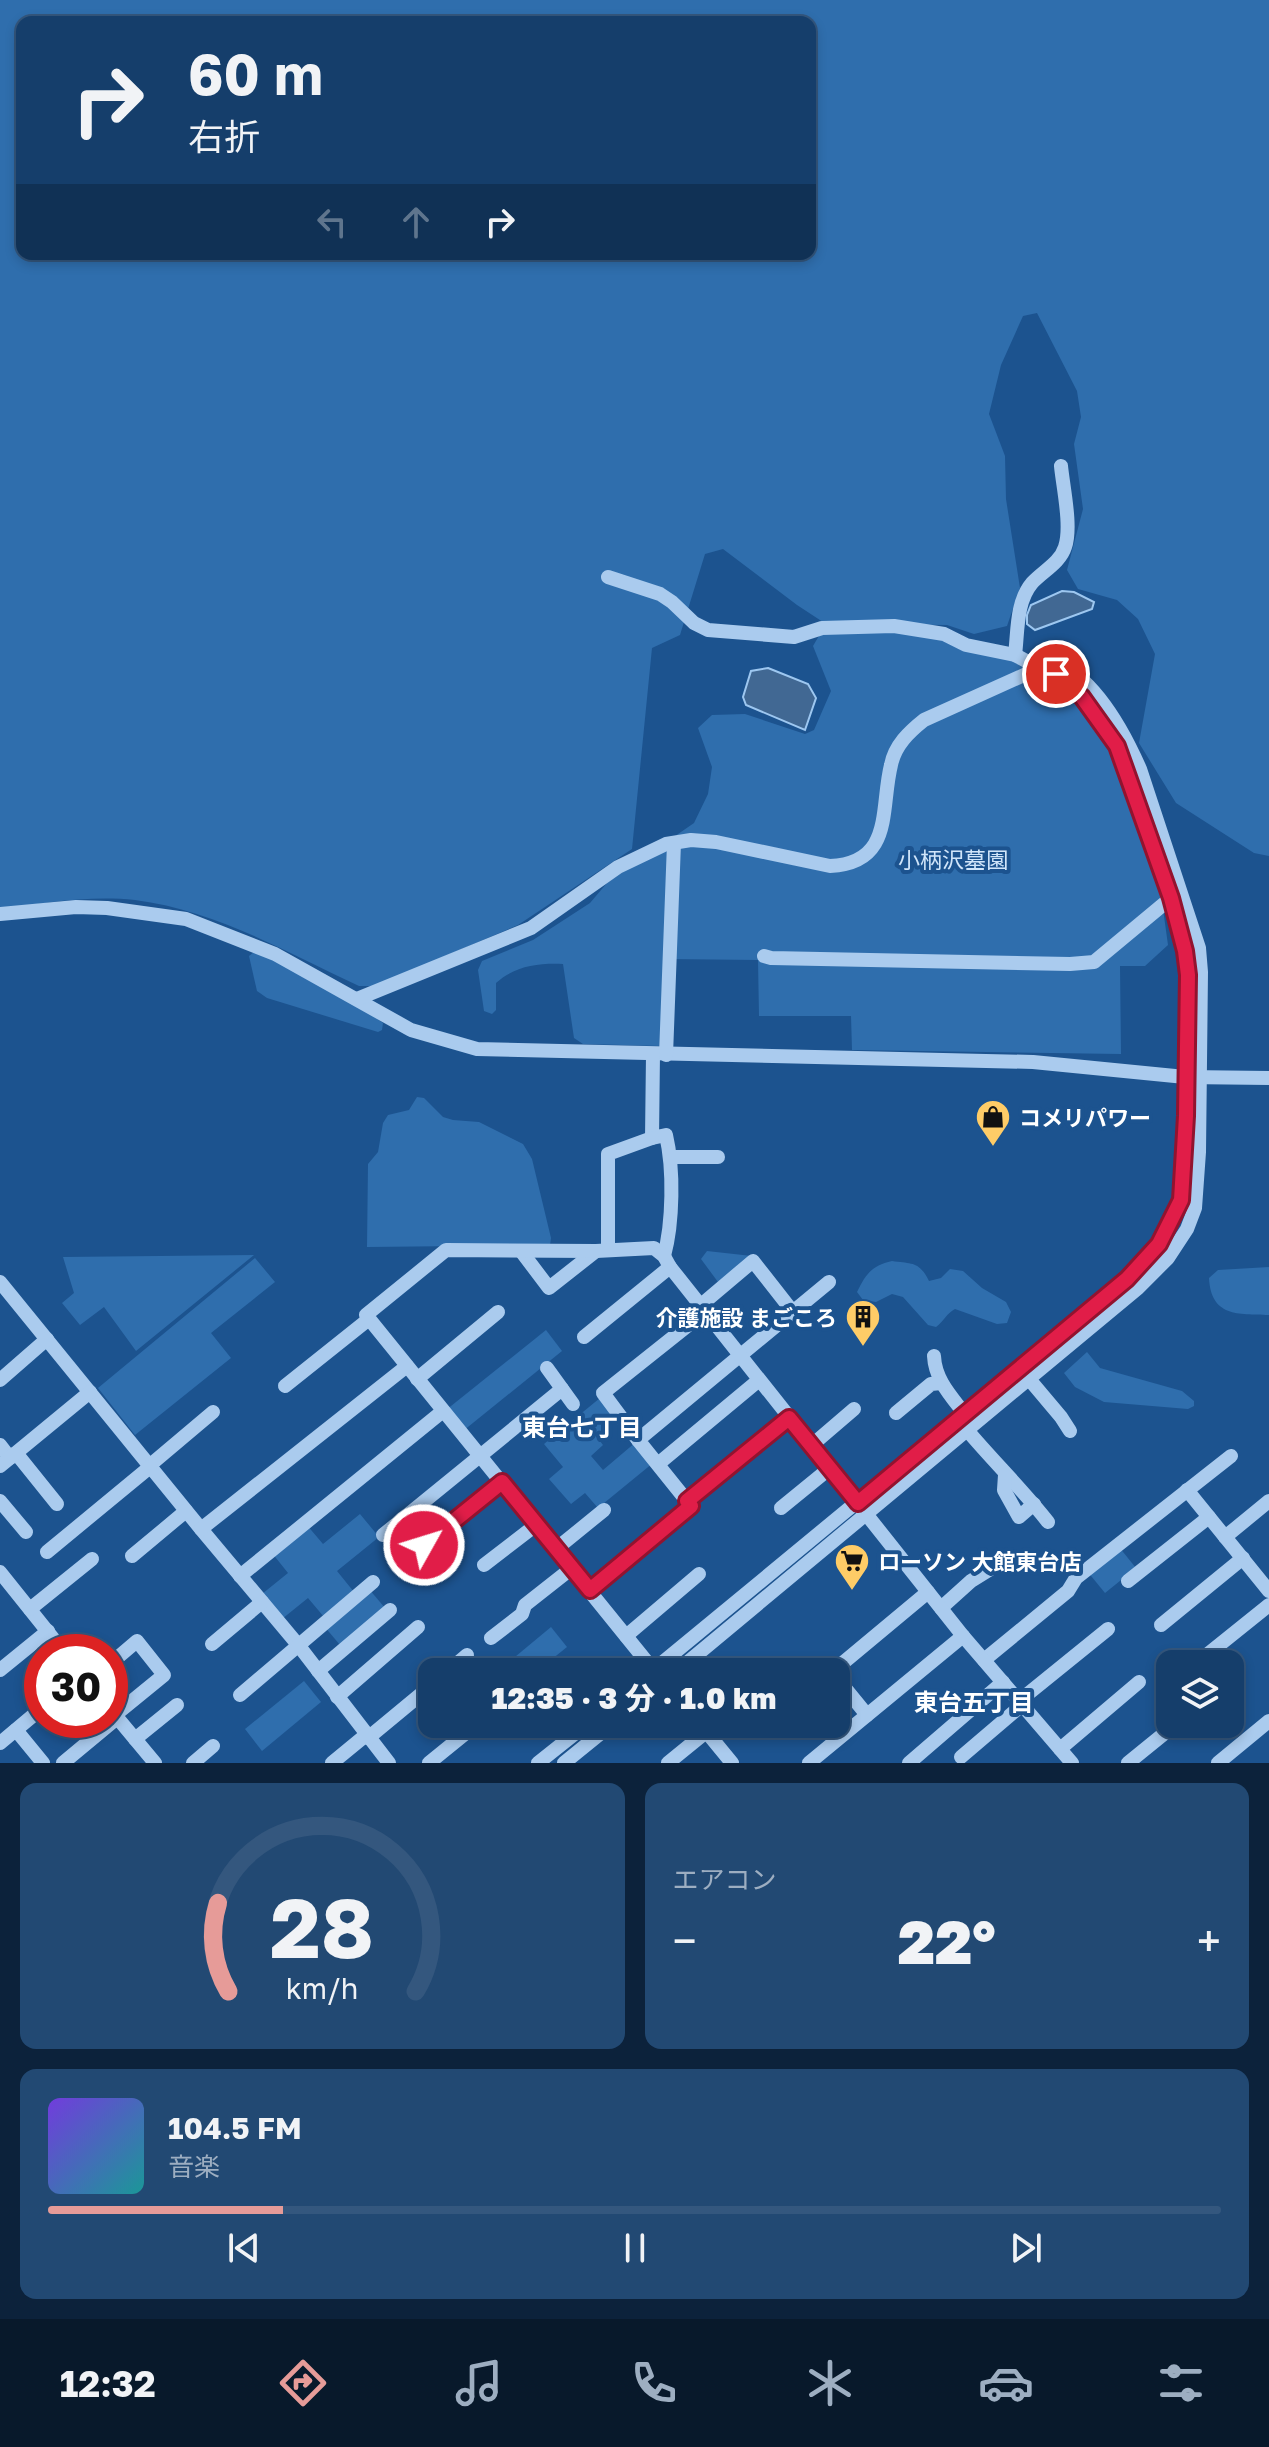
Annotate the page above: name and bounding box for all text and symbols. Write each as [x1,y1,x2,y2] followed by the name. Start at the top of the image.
[188,40,323,107] text: 60 m
[56,48,160,152] icon: right
[188,115,260,158] text: 右折
[310,200,354,244] icon: left
[394,200,438,244] icon: ahead
[478,200,522,244] icon: right
[1022,640,1090,708] pin
[1034,652,1078,696] icon: arrive
[898,846,1008,873] park label: 小柄沢墓園
[974,1098,1012,1148] shop icon: コメリパワー
[1019,1104,1151,1131] place label: コメリパワー
[844,1298,882,1348] building icon: 介護施設 まごころ
[655,1304,837,1331] place label: 介護施設 まごころ
[522,1412,642,1441] district label: 東台七丁目
[382,1503,466,1587] position arrow
[833,1542,871,1592] supermarket icon: ローソン 大館東台店
[878,1548,1082,1575] place label: ローソン 大館東台店
[24,1634,128,1738] speed limit sign: 30
[1156,1650,1244,1738] map controls
[1156,1650,1244,1738] button: layers
[492,1680,776,1716] text: 12:35 · 3 分 · 1.0 km
[914,1687,1034,1716] district label: 東台五丁目
[673,1864,777,1895] text: エアコン
[270,1876,374,1976] text: 28
[898,1905,996,1977] text: 22°
[673,1914,697,1967] text: −
[1197,1914,1221,1967] text: +
[286,1971,359,2005] text: km/h
[168,2110,302,2146] text: 104.5 FM
[168,2151,220,2182] text: 音楽
[222,2226,266,2270] icon: previous
[613,2226,657,2270] icon: pause
[1004,2226,1048,2270] icon: next
[275,2355,331,2411] icon: directions
[451,2355,507,2411] icon: music
[626,2355,682,2411] icon: phone
[802,2355,858,2411] icon: climate
[978,2355,1034,2411] icon: car
[1153,2355,1209,2411] icon: filters
[60,2362,156,2405] text: 12:32

